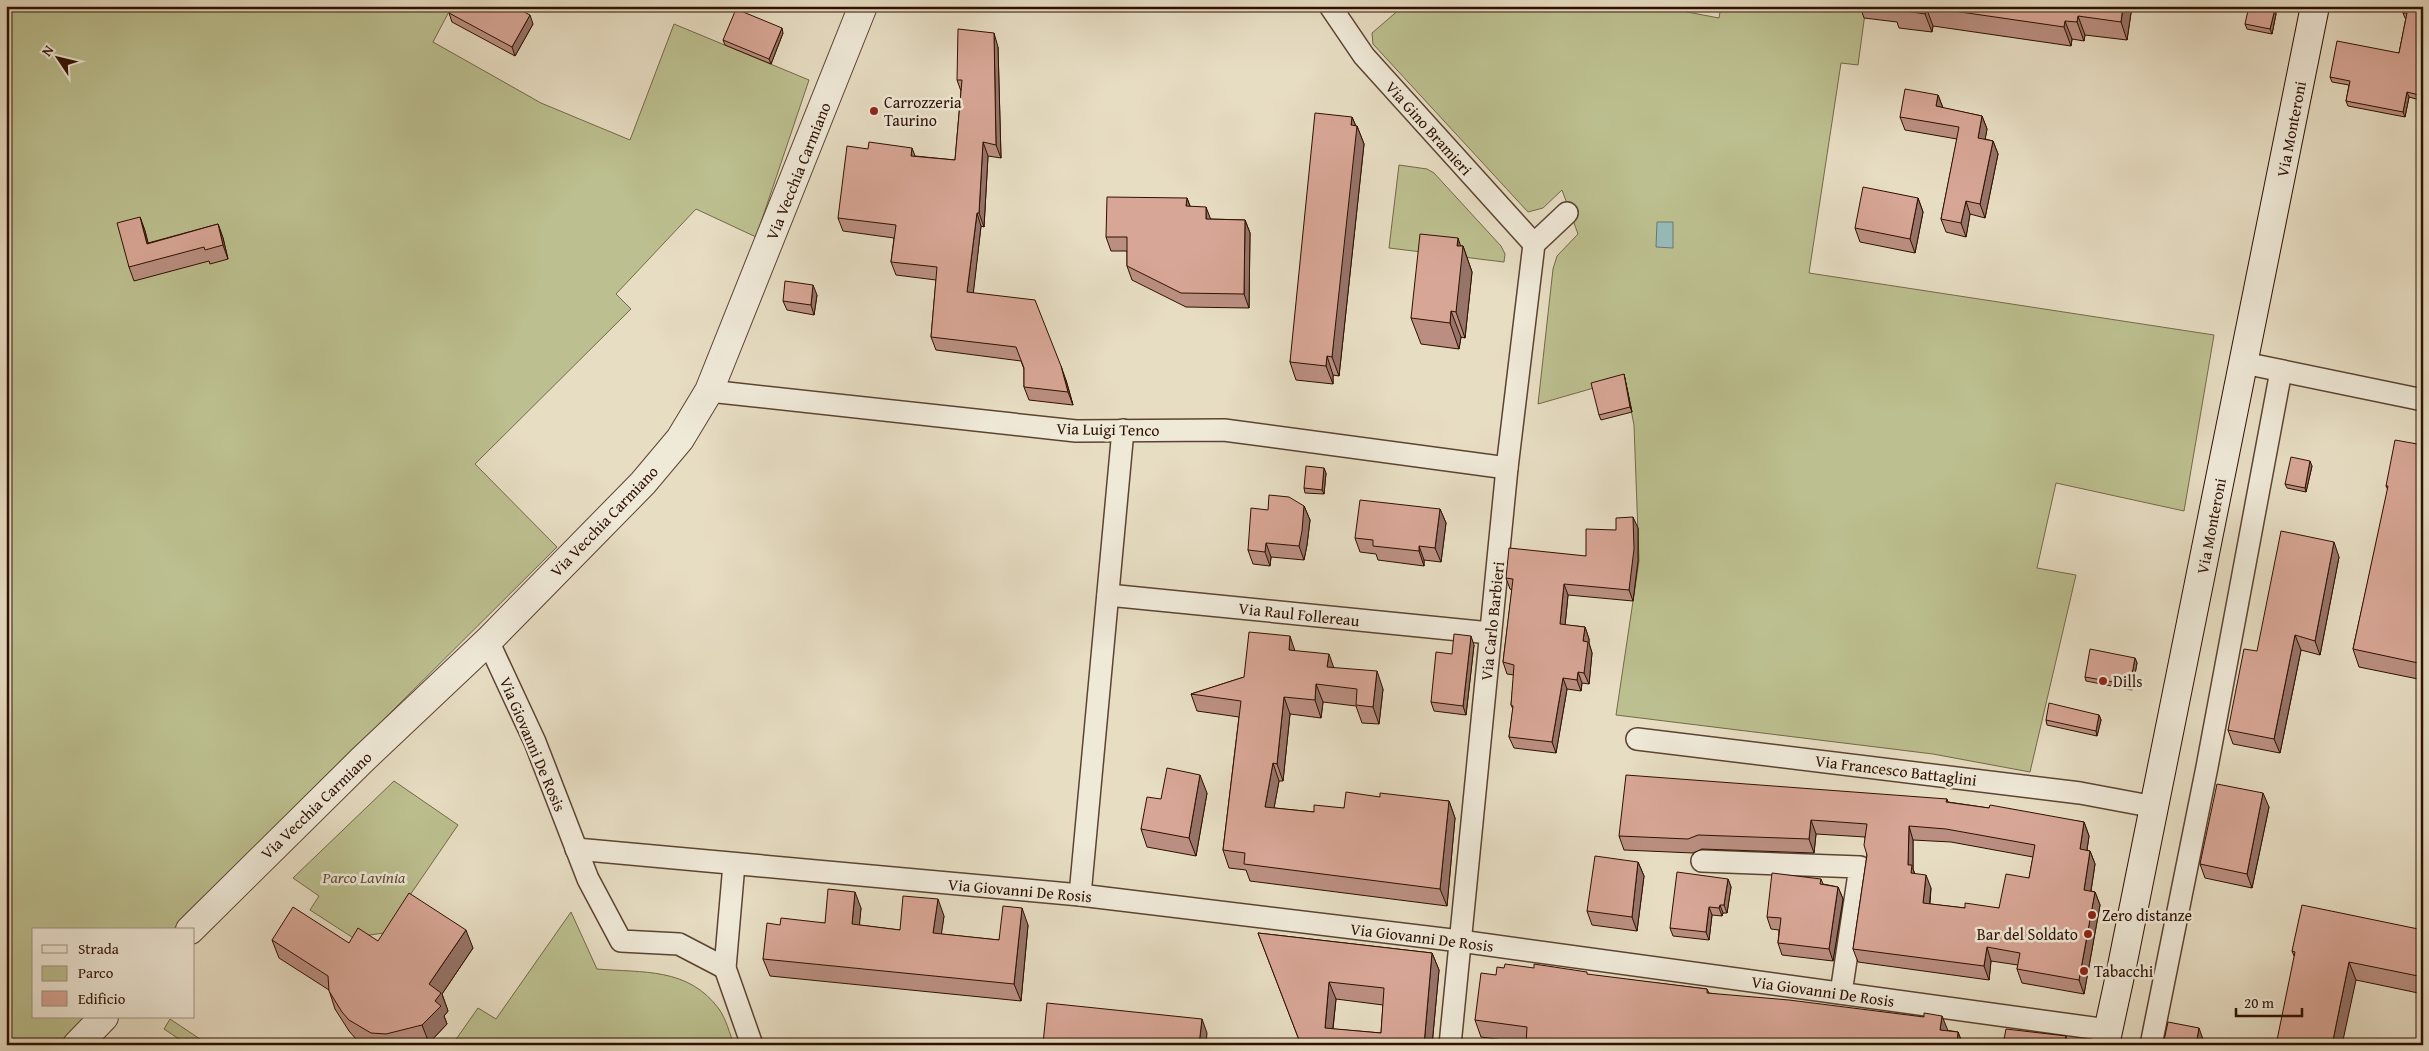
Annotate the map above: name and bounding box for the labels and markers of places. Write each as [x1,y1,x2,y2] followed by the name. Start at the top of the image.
[884,90,962,132] place label: Carrozzeria Taurino
[868,105,880,117] marker: Carrozzeria Taurino
[2113,669,2143,693] place label: Dills
[2097,675,2109,687] marker: Dills
[2102,903,2192,927] place label: Zero distanze
[2086,909,2098,921] marker: Zero distanze
[1977,922,2078,946] place label: Bar del Soldato
[2082,928,2094,940] marker: Bar del Soldato
[2094,959,2154,983] place label: Tabacchi
[2078,965,2090,977] marker: Tabacchi

